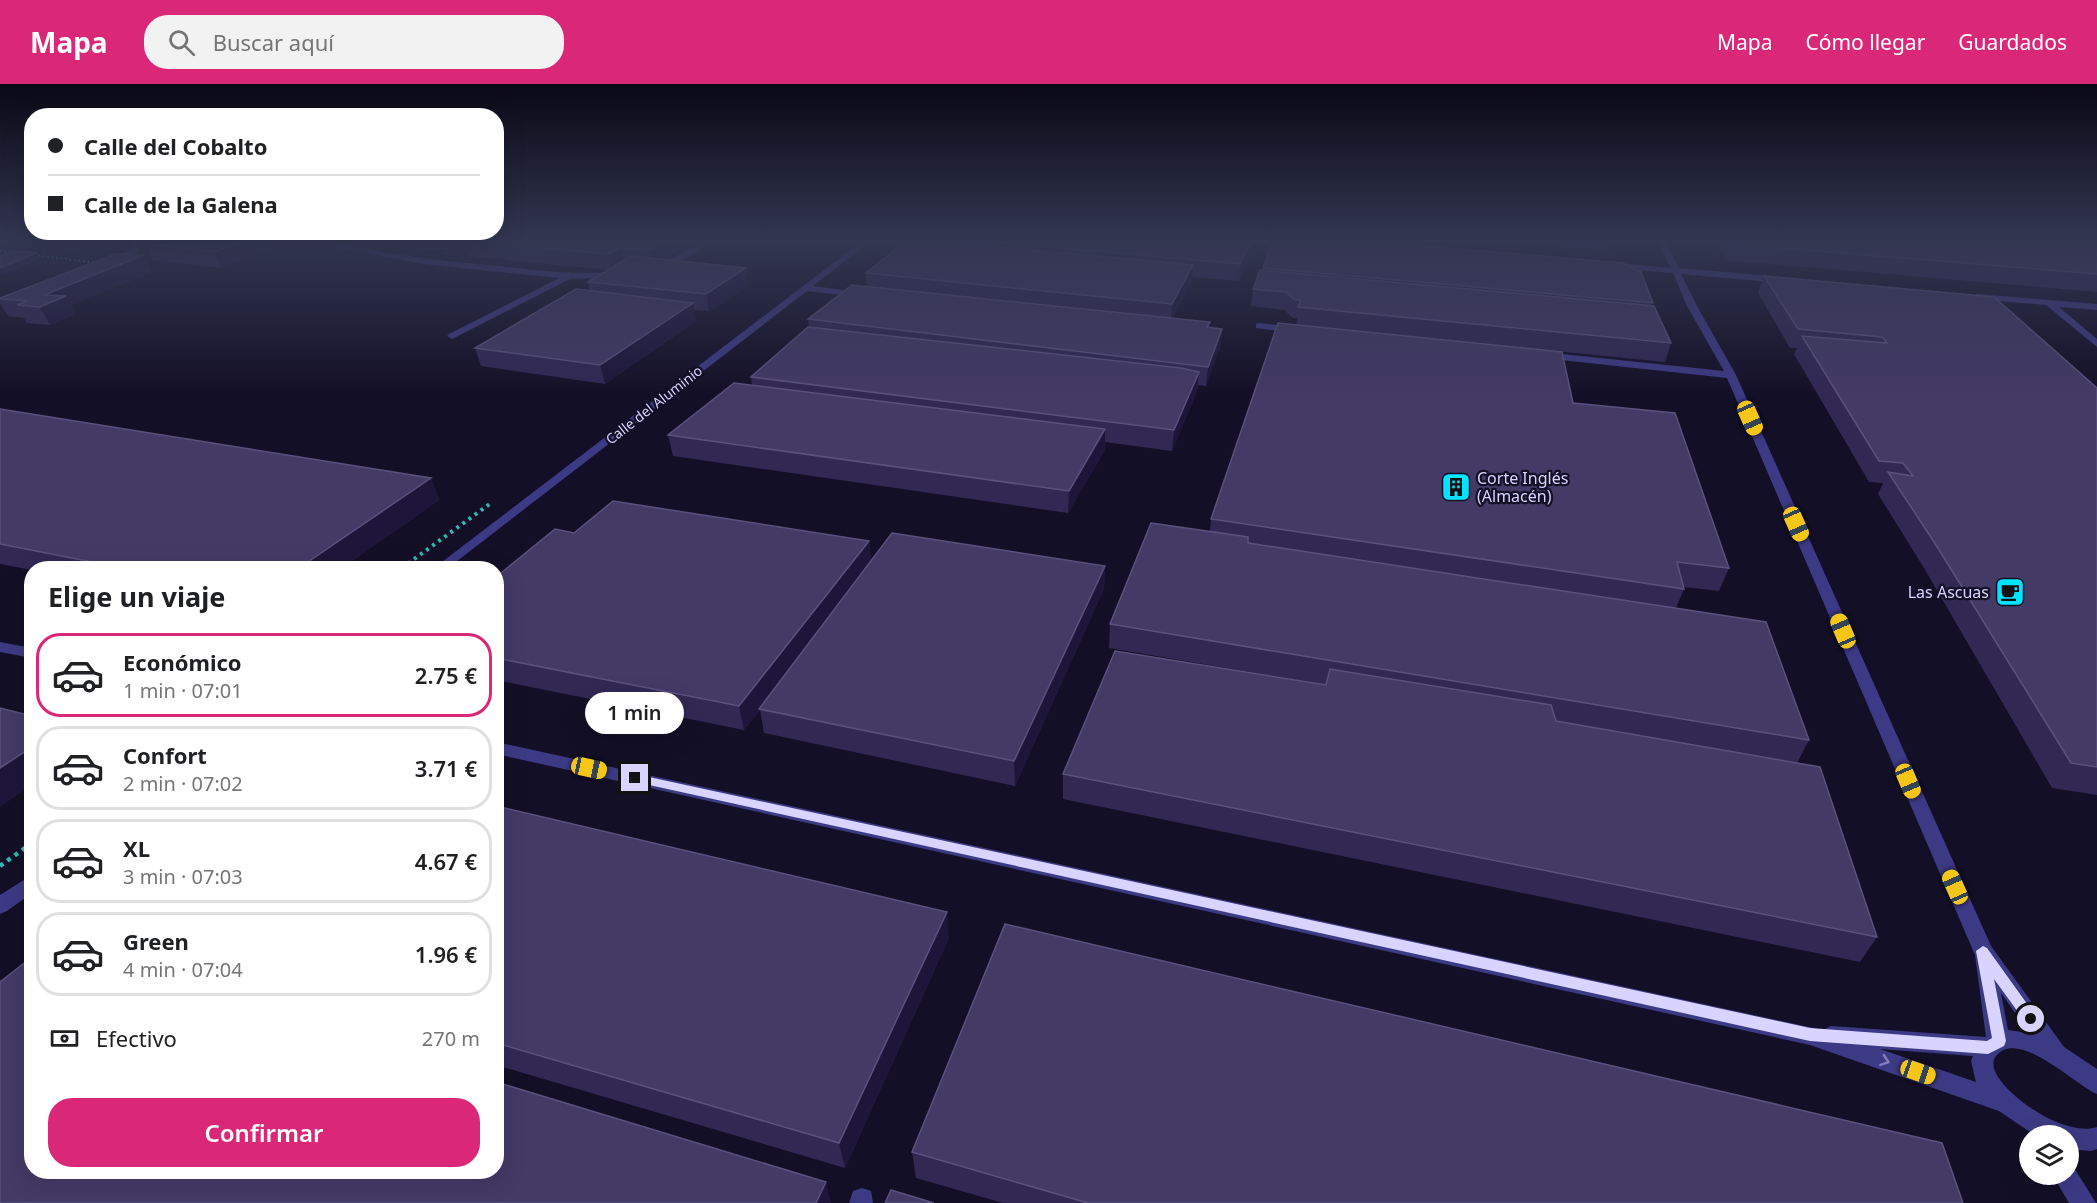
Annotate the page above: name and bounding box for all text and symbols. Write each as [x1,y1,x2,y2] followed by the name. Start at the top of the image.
[144,15,564,69] search box
[30,23,108,61] text: Mapa
[165,26,198,59] icon: search
[213,27,334,57] text: Buscar aquí
[1717,28,1772,56] text: Mapa
[1805,28,1925,56] text: Cómo llegar
[1958,28,2067,56] text: Guardados
[84,131,267,161] text: Calle del Cobalto
[84,189,278,219] text: Calle de la Galena
[601,361,706,448] street label: Calle del Aluminio
[1734,398,1766,438] car
[1477,467,1568,507] place label: Corte Inglés (Almacén)
[1440,471,1472,503] building icon: Corte Inglés (Almacén)
[1780,504,1812,544] car
[1994,576,2026,608] cafe icon: Las Ascuas
[48,578,225,615] text: Elige un viaje
[1908,581,1989,603] place label: Las Ascuas
[1828,611,1858,651] car
[123,647,242,677] text: Económico
[51,648,105,702] icon: car
[415,660,477,690] text: 2.75 €
[123,677,243,704] text: 1 min · 07:01
[586,691,684,733] callout: 1 min
[607,699,662,726] text: 1 min
[123,740,207,770] text: Confort
[51,741,105,795] icon: car
[415,753,477,783] text: 3.71 €
[570,755,608,781] car
[1893,761,1923,801] car
[621,764,648,791] route end
[123,770,243,797] text: 2 min · 07:02
[123,833,150,863] text: XL
[51,834,105,888] icon: car
[415,846,477,876] text: 4.67 €
[123,863,243,890] text: 3 min · 07:03
[1939,867,1971,907] car
[123,926,189,956] text: Green
[51,927,105,981] icon: car
[415,939,477,969] text: 1.96 €
[123,956,243,983] text: 4 min · 07:04
[2017,1005,2044,1032] route start
[48,1022,81,1055] icon: cash
[96,1023,177,1053] text: Efectivo
[422,1025,480,1052] text: 270 m
[1879,1053,1890,1066] one-way arrow
[1898,1058,1938,1086] car
[48,1098,480,1167] button: Confirmar
[2019,1125,2079,1185] map controls
[2019,1125,2079,1185] button: layers

